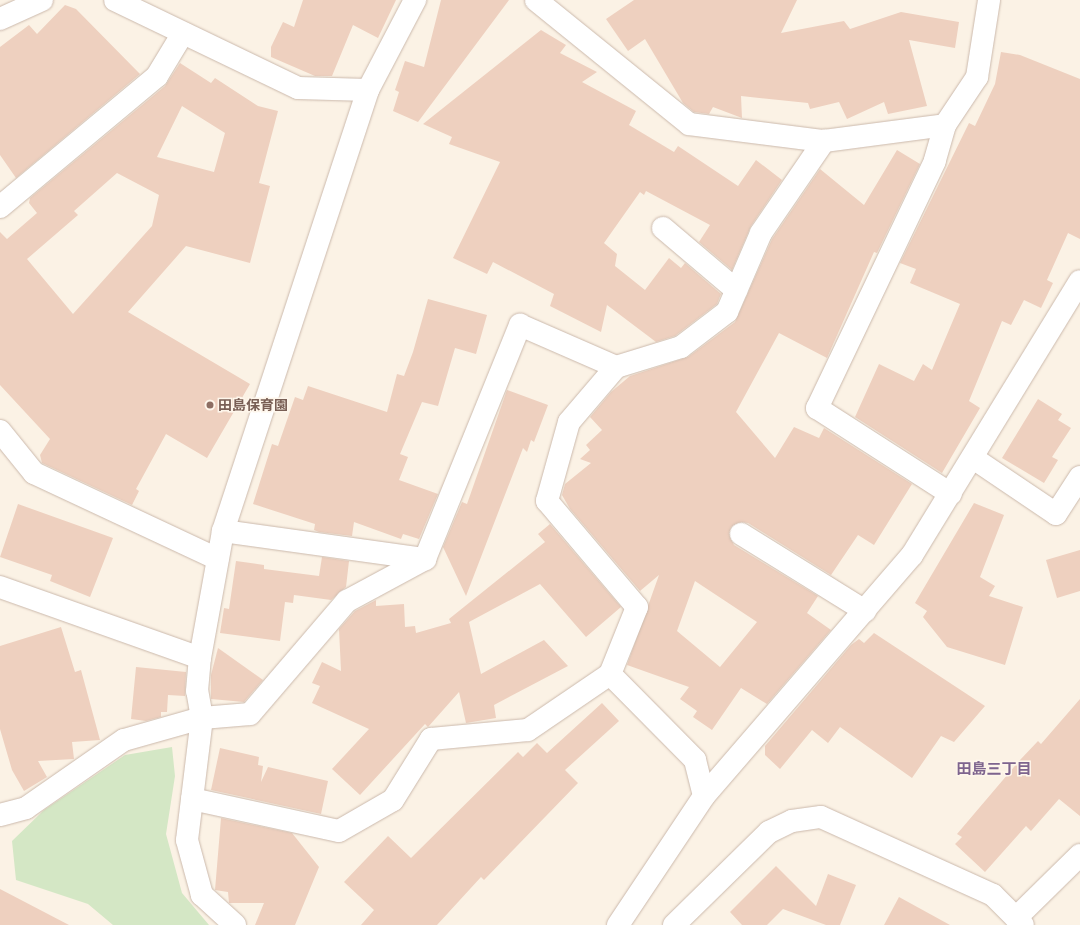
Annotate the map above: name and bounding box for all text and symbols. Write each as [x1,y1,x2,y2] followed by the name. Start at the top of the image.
[218,397,288,413] place label: 田島保育園
[205,400,215,410] marker: 田島保育園
[957,760,1031,778] district label: 田島三丁目

